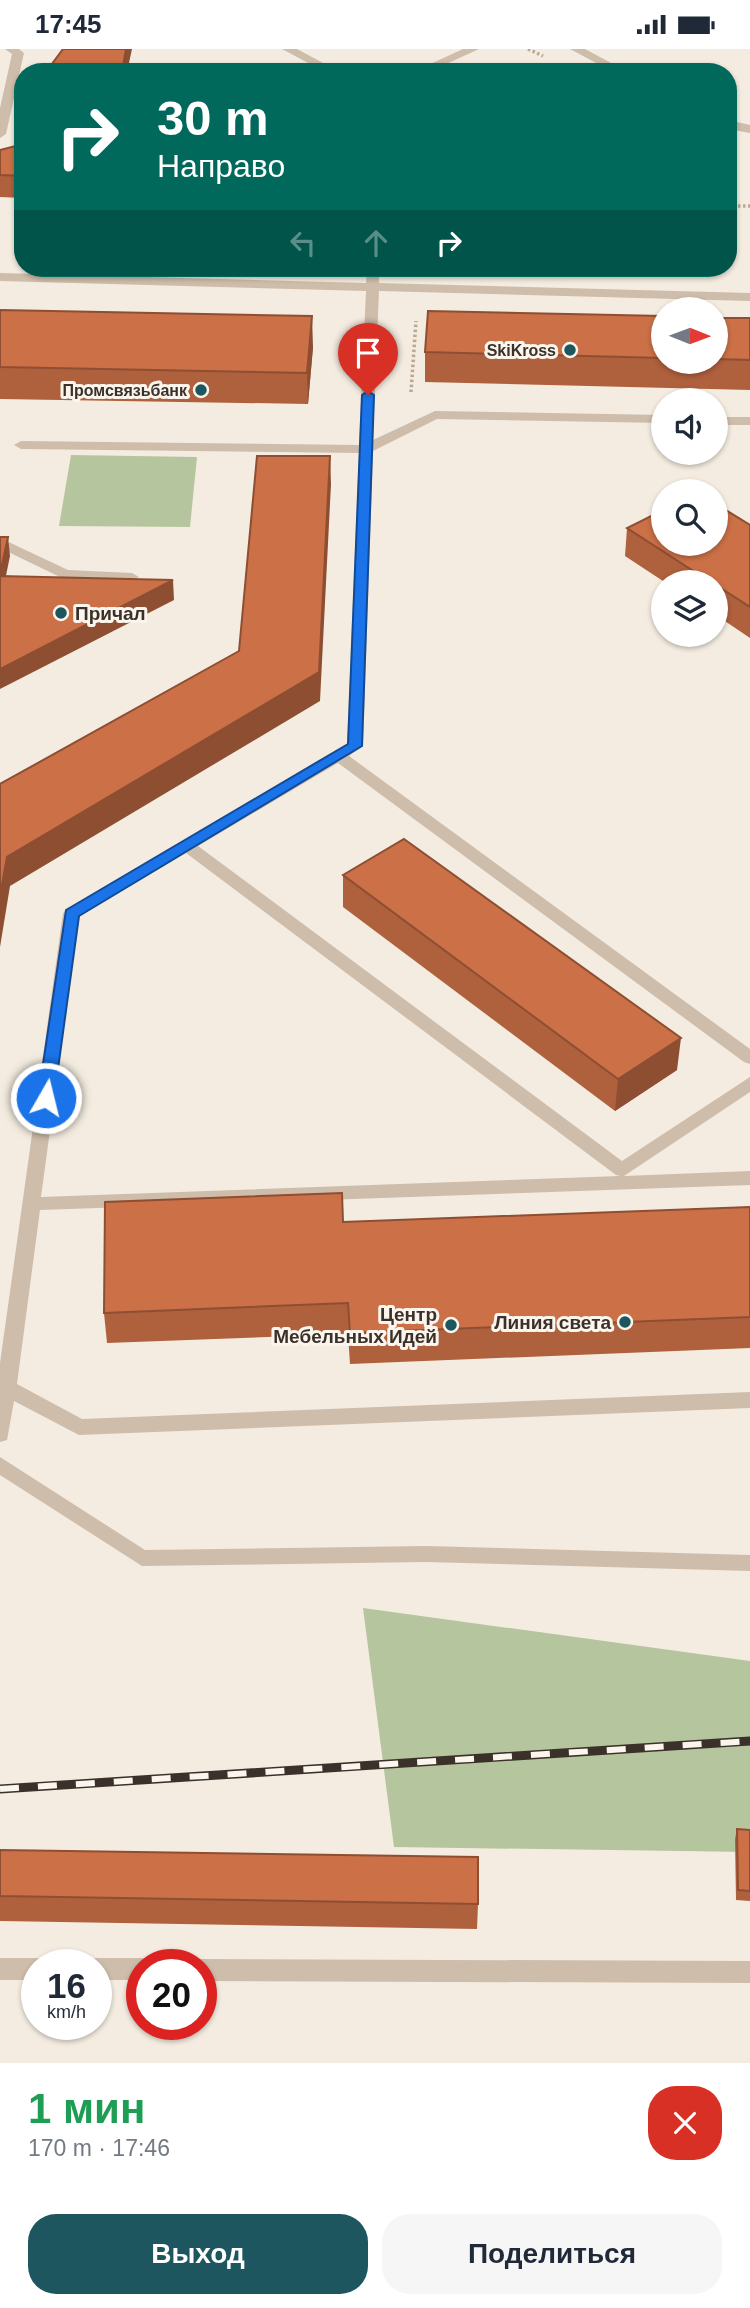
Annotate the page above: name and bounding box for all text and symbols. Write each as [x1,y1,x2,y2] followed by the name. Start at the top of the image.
[35,9,102,39] text: 17:45
[42,91,133,182] icon: right
[157,91,269,145] text: 30 m
[157,148,285,184] text: Направо
[284,224,322,262] icon: left
[357,224,395,262] icon: ahead
[430,224,468,262] icon: right
[651,297,728,375] north arrow
[651,297,728,647] map controls
[338,323,398,395] pin
[349,334,387,372] icon: arrive
[487,342,556,359] place label: SkiKross
[562,342,578,358] marker: SkiKross
[62,382,188,399] place label: Промсвязьбанк
[193,382,209,398] marker: Промсвязьбанк
[651,388,728,465] button: sound
[651,479,728,556] button: search
[651,570,728,647] button: layers
[75,603,146,624] place label: Причал
[53,605,69,621] marker: Причал
[9,1061,83,1135] position arrow
[273,1304,437,1347] place label: Центр Мебельных Идей
[494,1312,611,1333] place label: Линия света
[617,1314,633,1330] marker: Линия света
[443,1317,459,1333] marker: Центр Мебельных Идей
[126,1949,217,2040] speed limit sign: 20
[47,1966,86,2005] text: 16
[47,2002,86,2022] text: km/h
[28,2085,145,2132] text: 1 мин
[648,2086,722,2160] button: close
[28,2135,170,2161] text: 170 m · 17:46
[28,2214,368,2294] button: Выход
[382,2214,722,2294] button: Поделиться

